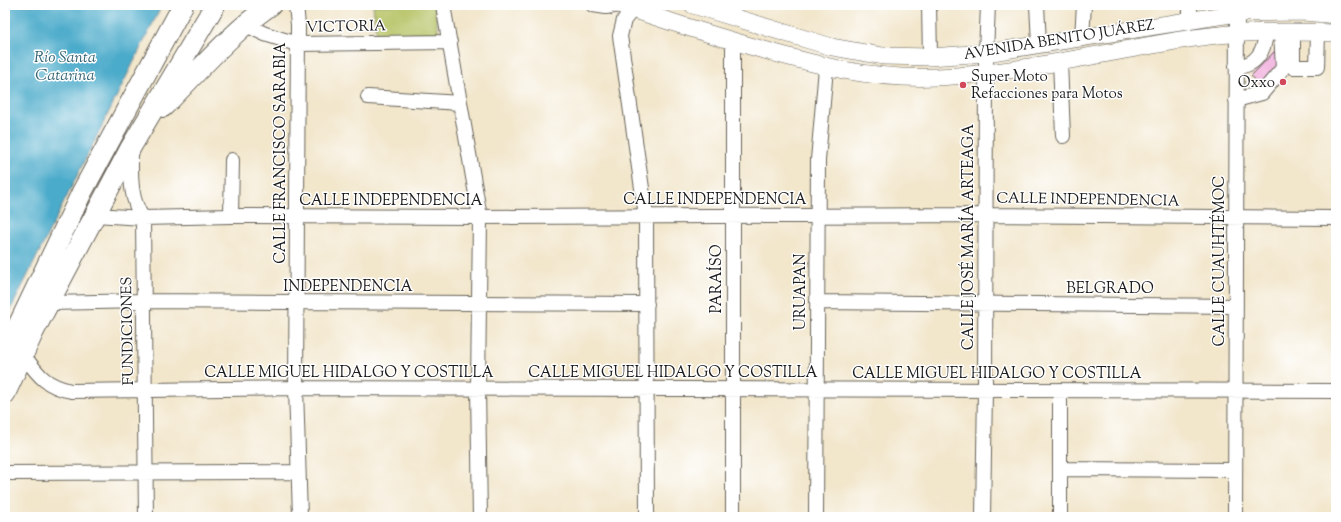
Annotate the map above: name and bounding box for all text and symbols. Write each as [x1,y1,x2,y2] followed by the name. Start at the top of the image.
[962,14,1157,66] street label: AVENIDA BENITO JUÁREZ
[306,16,386,39] street label: VICTORIA
[271,42,292,264] street label: CALLE FRANCISCO SARABIA
[34,47,96,88] water label: Río Santa Catarina
[971,67,1123,105] place label: Super Moto Refacciones para Motos
[1238,73,1275,94] place label: Oxxo
[1278,77,1288,87] marker: Oxxo
[958,80,968,90] marker: Super Moto Refacciones para Motos
[958,124,980,350] street label: CALLE JOSÉ MARÍA ARTEAGA
[1209,176,1231,346] street label: CALLE CUAUHTÉMOC
[996,188,1180,213] street label: CALLE INDEPENDENCIA
[623,190,807,211] street label: CALLE INDEPENDENCIA
[299,191,483,212] street label: CALLE INDEPENDENCIA
[706,244,728,313] street label: PARAÍSO
[791,254,812,330] street label: URUAPAN
[117,276,140,386] street label: FUNDICIONES
[283,277,413,298] street label: INDEPENDENCIA
[1066,279,1154,300] street label: BELGRADO
[204,363,494,384] street label: CALLE MIGUEL HIDALGO Y COSTILLA
[528,363,818,384] street label: CALLE MIGUEL HIDALGO Y COSTILLA
[852,364,1142,385] street label: CALLE MIGUEL HIDALGO Y COSTILLA

